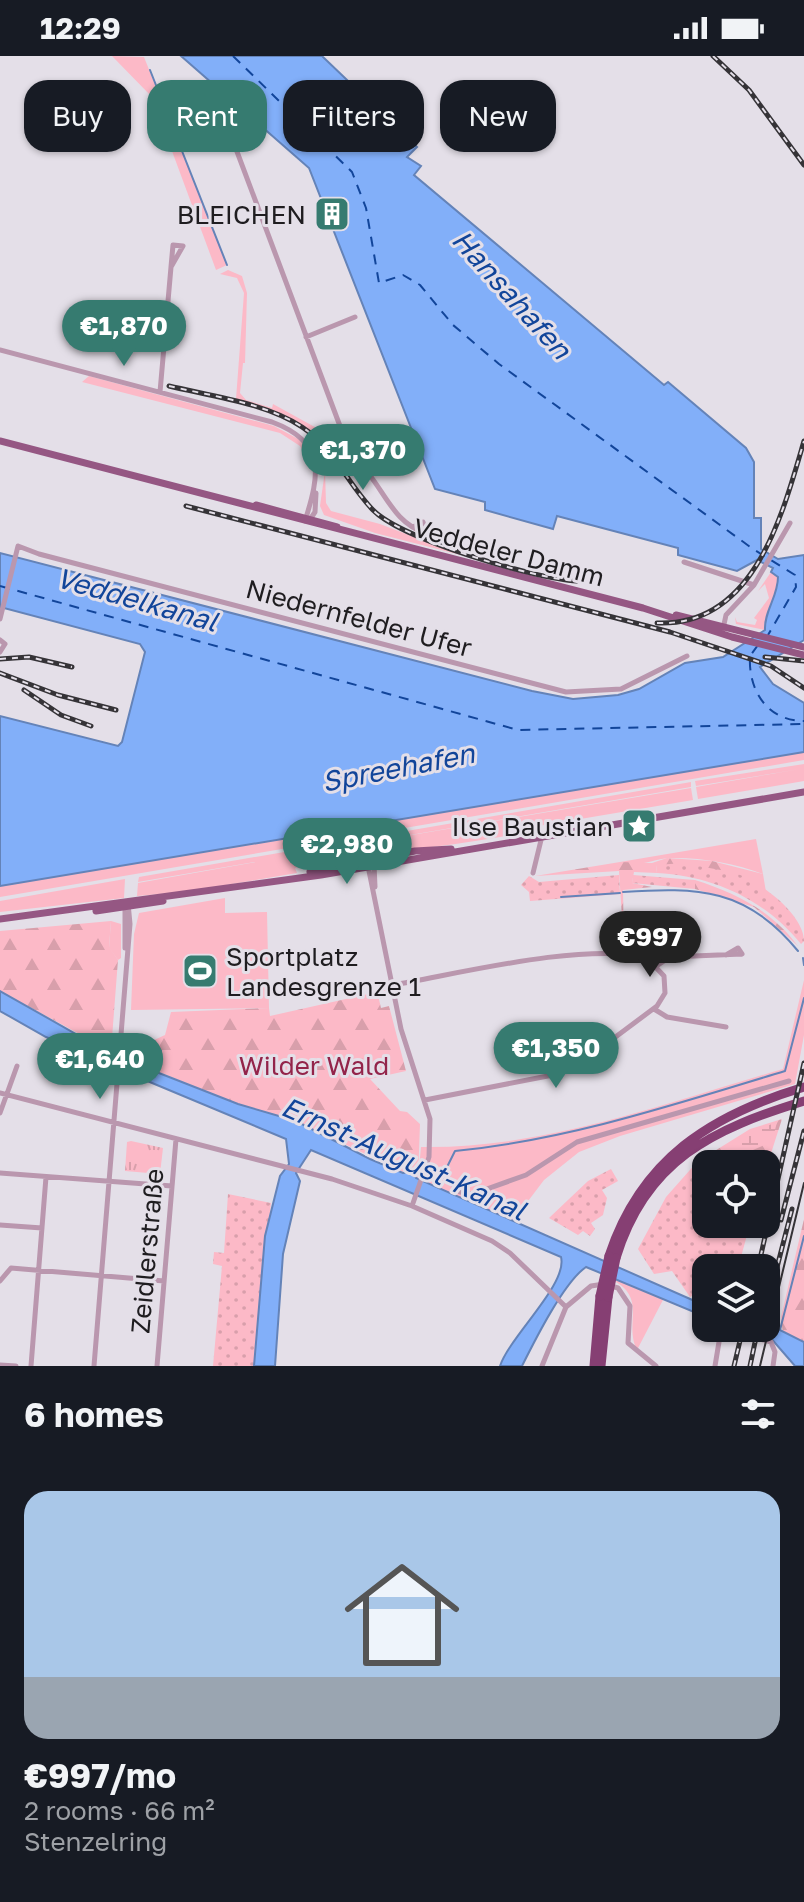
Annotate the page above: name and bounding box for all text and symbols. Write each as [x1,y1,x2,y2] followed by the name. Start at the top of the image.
[40,10,121,46] text: 12:29
[24,80,131,152] chip: Buy
[147,80,267,152] chip: Rent
[283,80,424,152] chip: Filters
[440,80,556,152] chip: New
[313,195,351,233] building icon: BLEICHEN
[177,199,306,230] place label: BLEICHEN
[446,223,579,366] water label: Hansahafen
[59,300,189,368] pin: €1,870
[80,310,168,341] text: €1,870
[298,424,428,492] pin: €1,370
[320,434,406,465] text: €1,370
[410,512,608,592] street label: Veddeler Damm
[53,560,222,638] water label: Veddelkanal
[243,573,475,663] street label: Niedernfelder Ufer
[319,736,479,798] water label: Spreehafen
[620,807,658,845] place icon: Ilse Baustian
[451,811,613,842] place label: Ilse Baustian
[282,818,412,886] pin: €2,980
[301,828,393,859] text: €2,980
[603,911,697,979] pin: €997
[617,921,683,952] text: €997
[226,941,421,1002] place label: Sportplatz Landesgrenze 1
[181,952,219,990] sports icon: Sportplatz Landesgrenze 1
[491,1022,621,1090] pin: €1,350
[512,1032,600,1063] text: €1,350
[35,1033,165,1101] pin: €1,640
[55,1043,145,1074] text: €1,640
[239,1050,389,1081] park label: Wilder Wald
[277,1089,532,1227] water label: Ernst-August-Kanal
[692,1150,780,1342] map controls
[692,1150,780,1238] button: locate
[124,1167,170,1335] street label: Zeidlerstraße
[692,1254,780,1342] button: layers
[736,1392,780,1436] icon: filters
[24,1394,164,1434] text: 6 homes
[330,1543,474,1687] icon: home
[24,1755,176,1795] text: €997/mo
[24,1795,215,1826] text: 2 rooms · 66 m²
[24,1826,167,1857] text: Stenzelring

